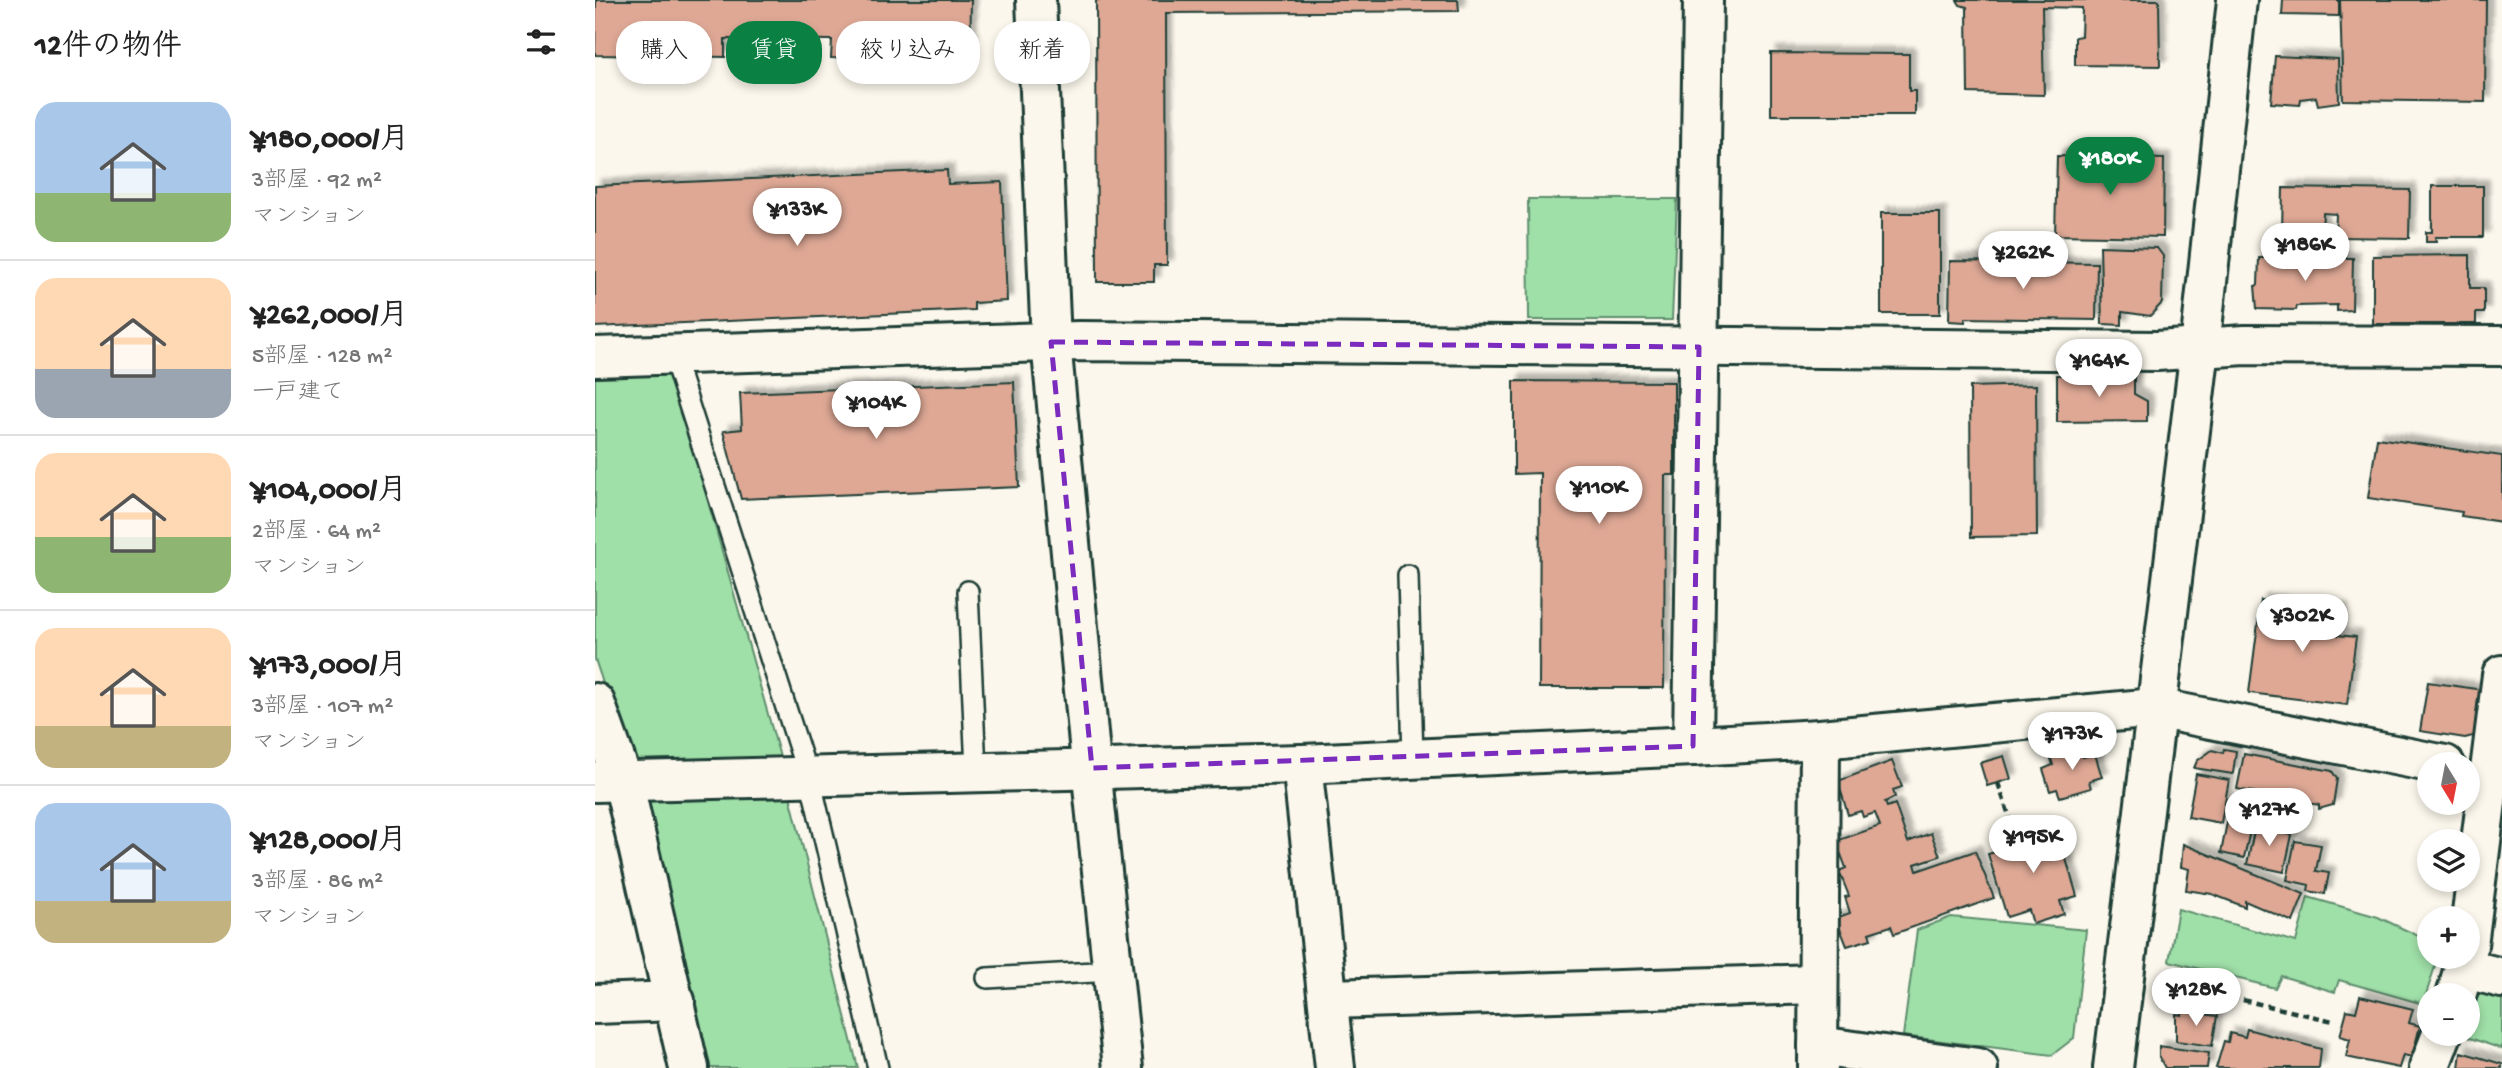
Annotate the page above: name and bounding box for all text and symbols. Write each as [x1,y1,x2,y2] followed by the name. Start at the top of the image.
[616,21,712,84] chip: 購入
[726,21,822,84] chip: 賃貸
[836,21,980,84] chip: 絞り込み
[994,21,1090,84] chip: 新着
[522,23,560,61] icon: filters
[35,31,182,66] text: 12件の物件
[252,124,409,159] text: ¥180,000/月
[91,130,175,214] icon: home
[2061,138,2159,197] pin: ¥180K
[2081,146,2139,173] text: ¥180K
[252,168,382,195] text: 3部屋 · 92 m²
[748,188,846,248] pin: ¥133K
[769,197,825,224] text: ¥133K
[252,204,366,231] text: マンション
[2256,224,2354,283] pin: ¥186K
[1974,232,2072,291] pin: ¥262K
[2277,232,2333,259] text: ¥186K
[1994,240,2052,267] text: ¥262K
[252,300,408,335] text: ¥262,000/月
[91,306,175,390] icon: home
[2050,340,2148,399] pin: ¥164K
[252,344,392,371] text: 5部屋 · 128 m²
[2071,348,2127,375] text: ¥164K
[252,380,344,407] text: 一戸建て
[827,382,925,441] pin: ¥104K
[848,390,904,417] text: ¥104K
[1550,466,1648,526] pin: ¥110K
[252,475,407,510] text: ¥104,000/月
[1572,475,1626,502] text: ¥110K
[91,481,175,565] icon: home
[252,519,381,546] text: 2部屋 · 64 m²
[252,555,366,582] text: マンション
[2253,594,2351,654] pin: ¥302K
[2272,603,2332,630] text: ¥302K
[252,650,407,685] text: ¥173,000/月
[91,656,175,740] icon: home
[252,694,393,721] text: 3部屋 · 107 m²
[2023,712,2121,772] pin: ¥173K
[2044,721,2100,748] text: ¥173K
[252,730,366,757] text: マンション
[2417,752,2480,816] north arrow
[2417,752,2480,1046] map controls
[2220,788,2318,848] pin: ¥127K
[2241,797,2297,824] text: ¥127K
[1984,816,2082,875] pin: ¥195K
[2005,824,2061,851] text: ¥195K
[252,825,407,860] text: ¥128,000/月
[2417,829,2480,892] button: layers
[91,831,175,915] icon: home
[252,869,383,896] text: 3部屋 · 86 m²
[252,905,366,932] text: マンション
[2417,906,2480,969] button: +
[2147,968,2245,1028] pin: ¥128K
[2168,977,2224,1004] text: ¥128K
[2417,983,2480,1046] button: −

